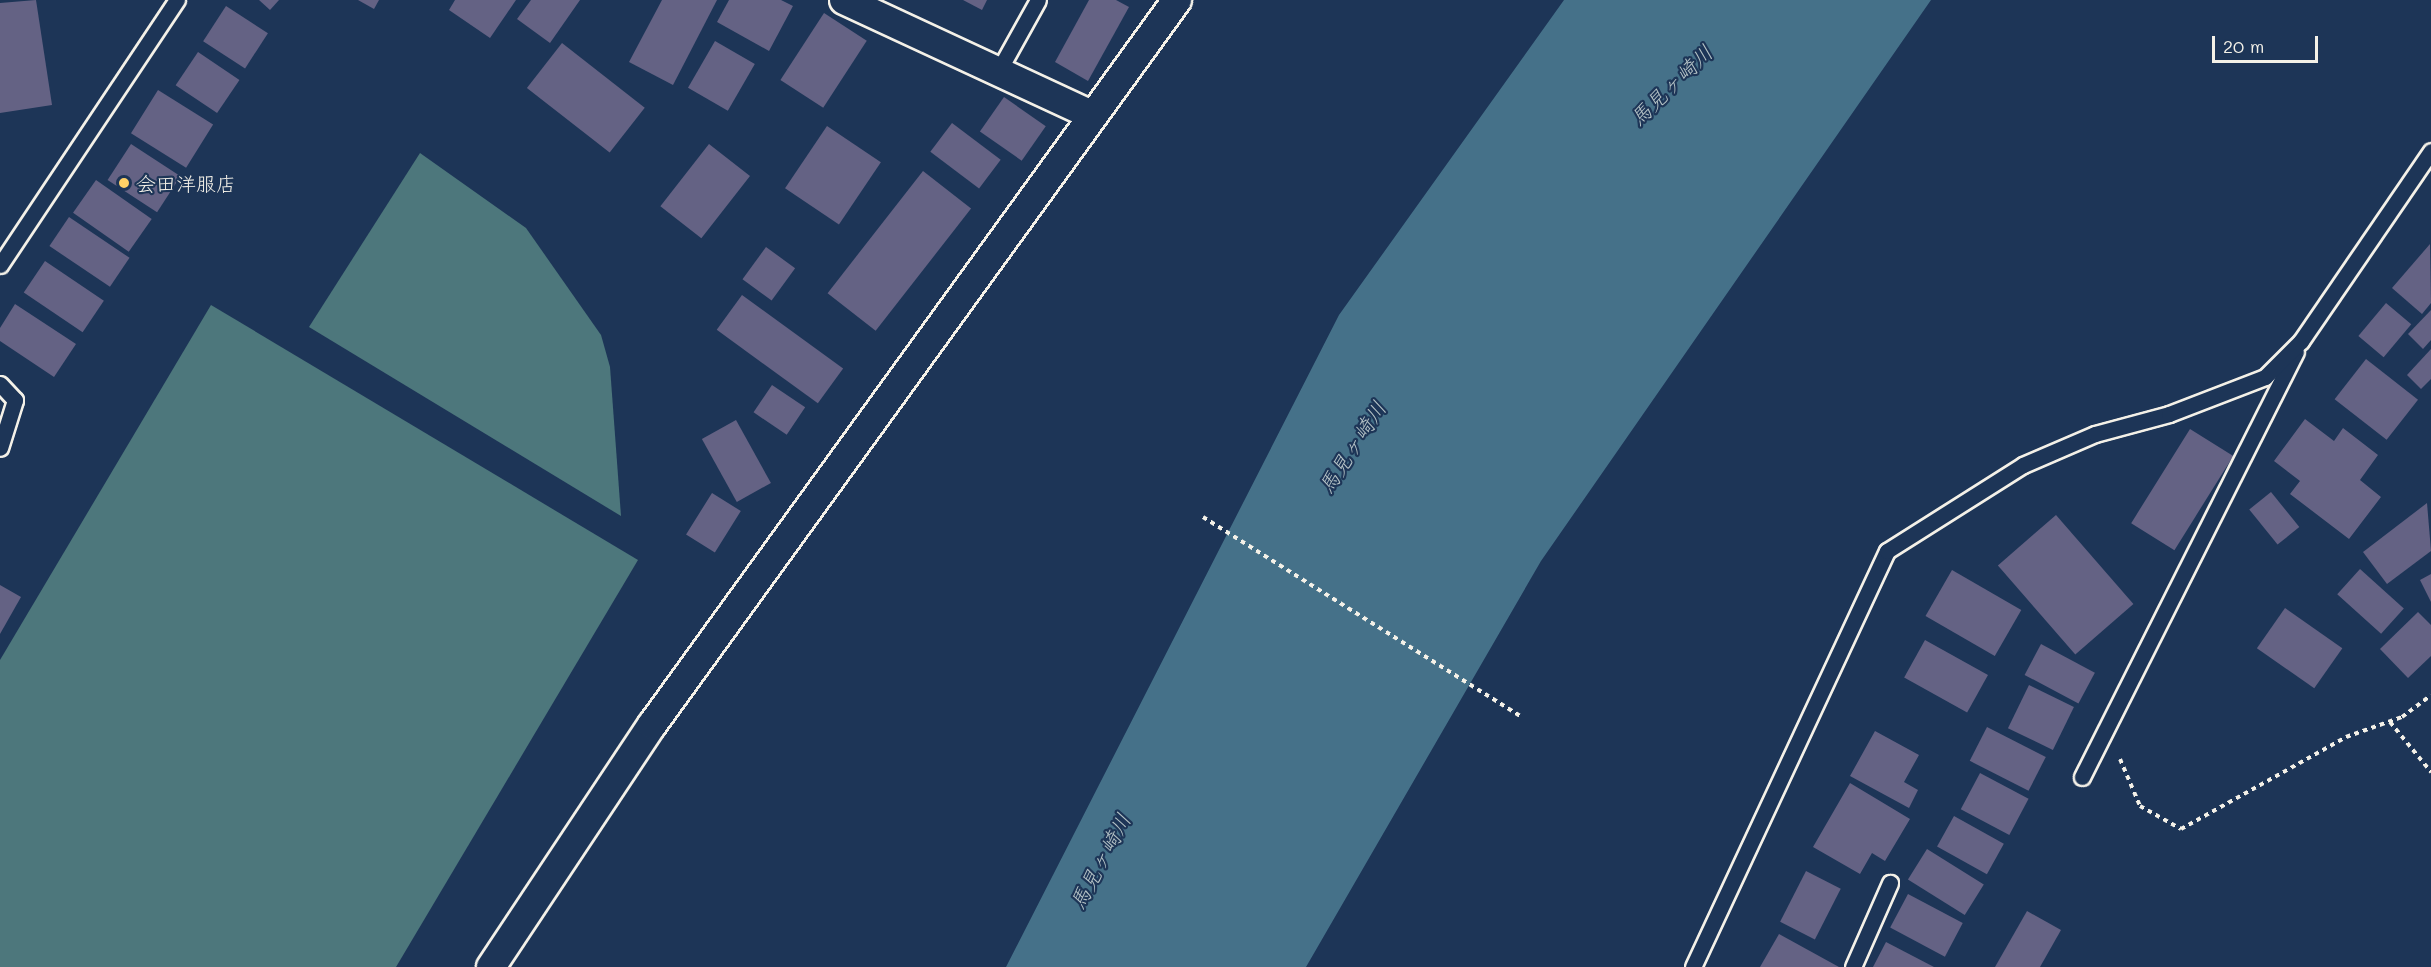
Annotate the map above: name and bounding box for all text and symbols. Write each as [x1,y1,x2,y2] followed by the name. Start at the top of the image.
[2215,24,2322,62] scale bar
[2223,34,2264,58] text: 20 m
[1624,39,1718,131] water label: 馬見ヶ崎川
[136,171,236,195] place label: 会田洋服店
[117,176,131,190] marker: 会田洋服店
[1313,396,1391,498] water label: 馬見ヶ崎川
[1064,809,1136,913] water label: 馬見ヶ崎川

